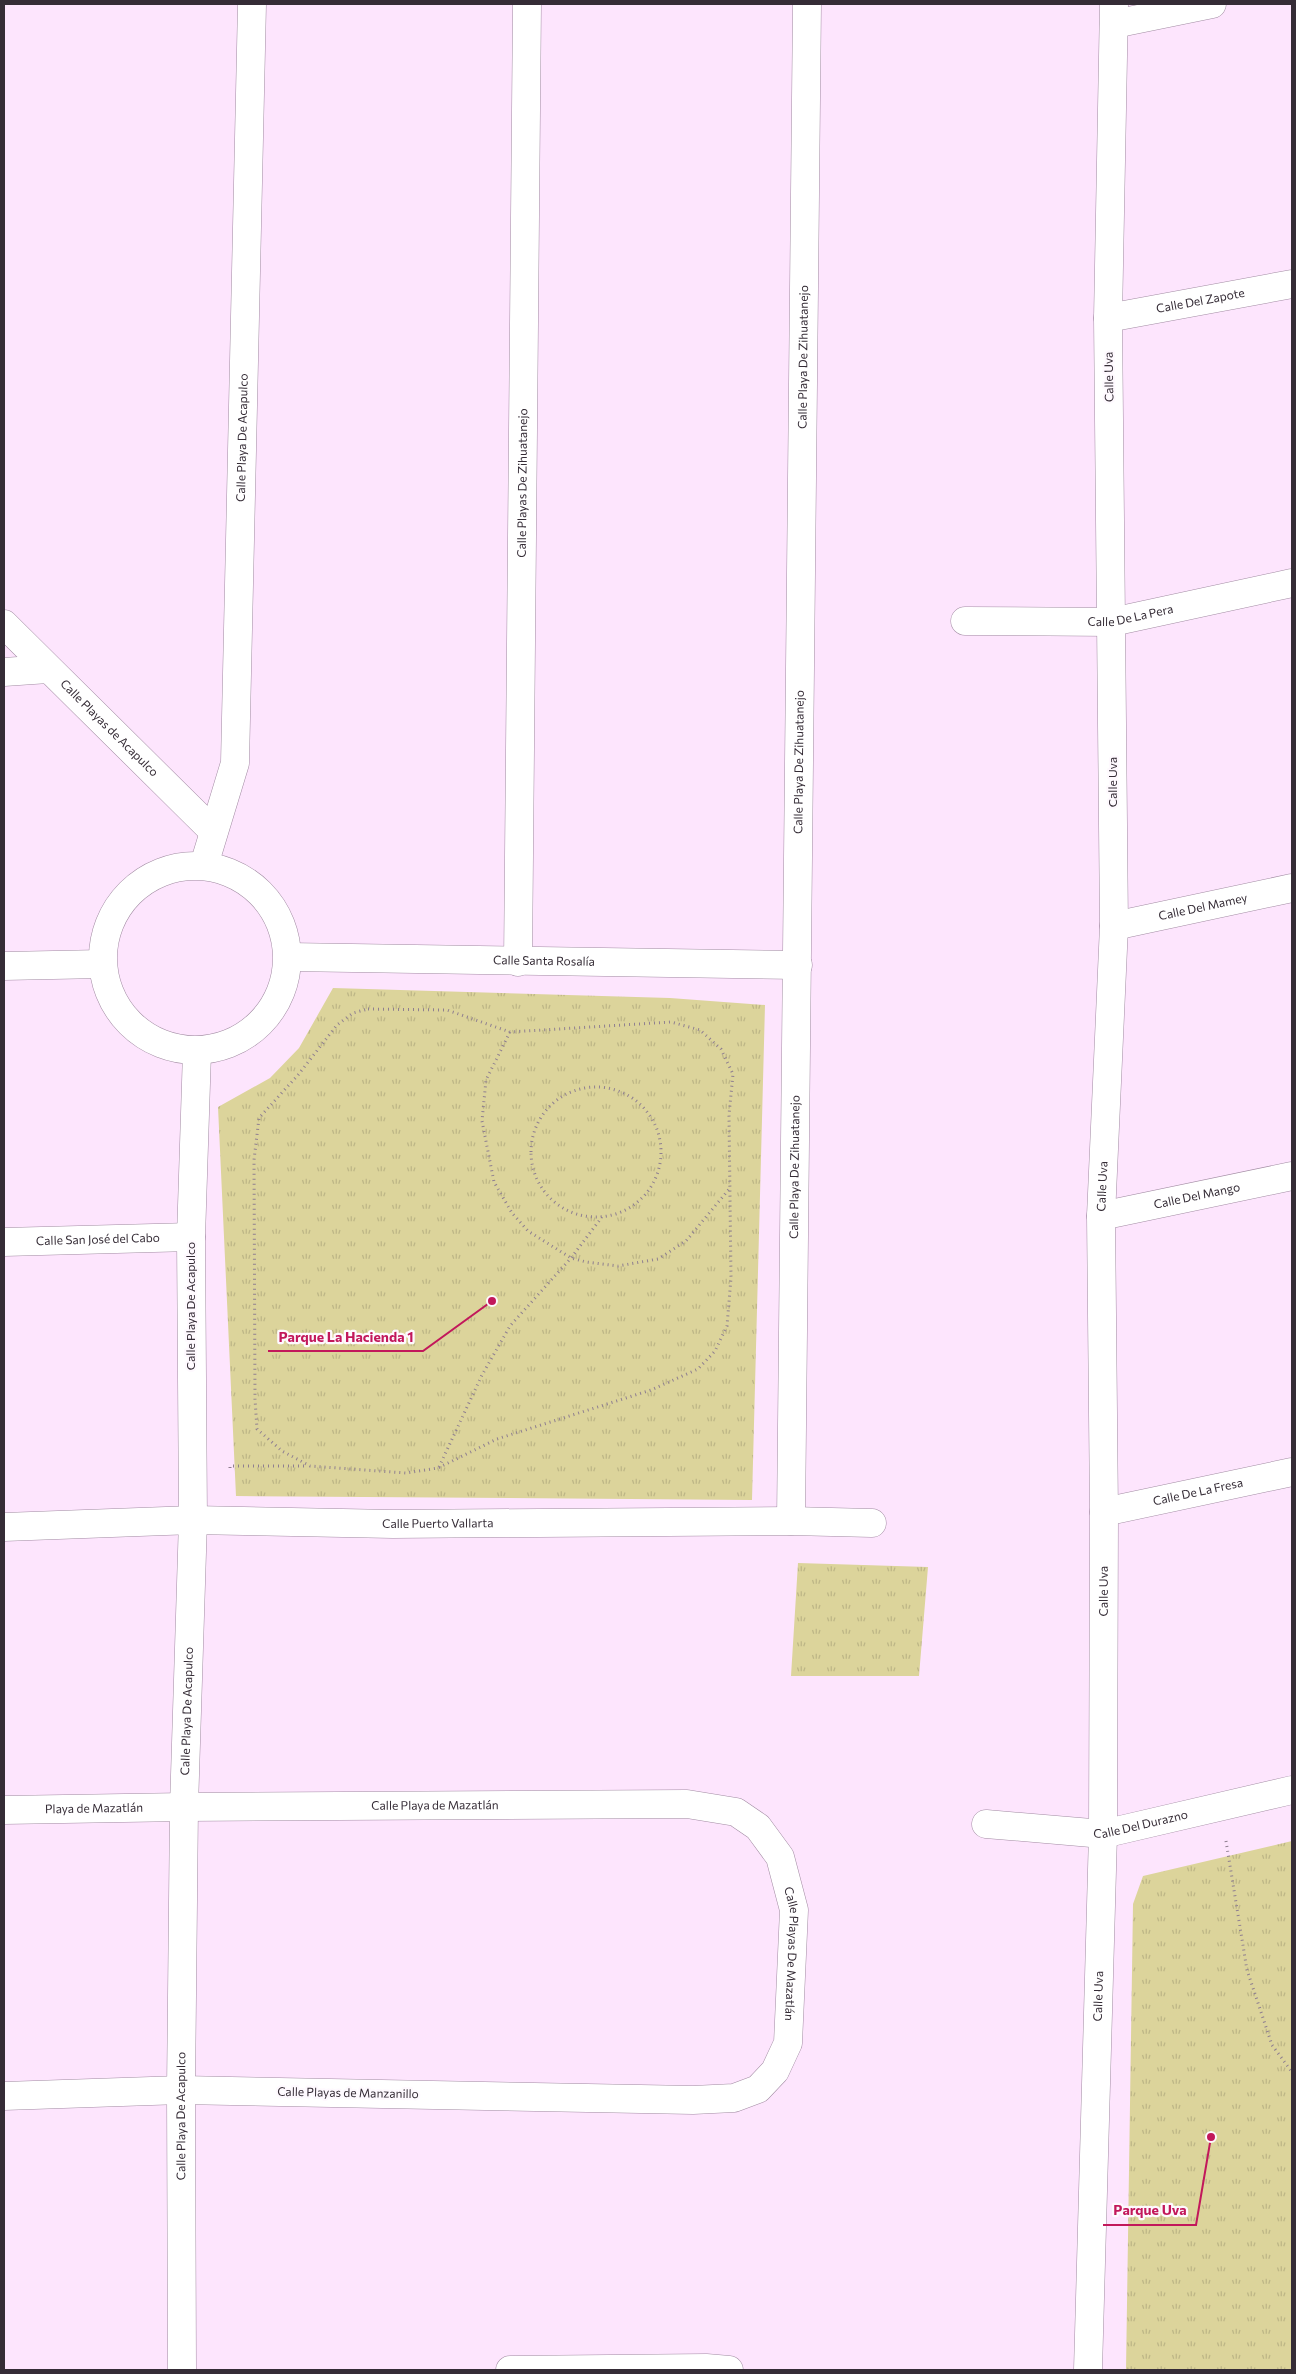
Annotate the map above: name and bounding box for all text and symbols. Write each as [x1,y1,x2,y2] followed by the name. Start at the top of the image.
[795,285,810,429] street label: Calle Playa De Zihuatanejo
[1155,285,1246,315] street label: Calle Del Zapote
[1101,352,1115,402] street label: Calle Uva
[233,373,250,502] street label: Calle Playa De Acapulco
[514,408,529,558] street label: Calle Playas De Zihuatanejo
[1088,601,1174,628] street label: Calle De La Pera
[58,676,162,779] street label: Calle Playas de Acapulco
[790,690,806,834] street label: Calle Playa De Zihuatanejo
[1105,757,1119,807] street label: Calle Uva
[1157,890,1248,922] street label: Calle Del Mamey
[493,952,595,968] street label: Calle Santa Rosalía
[786,1095,801,1239] street label: Calle Playa De Zihuatanejo
[1093,1161,1109,1212] street label: Calle Uva
[1152,1179,1241,1211] street label: Calle Del Mango
[36,1230,160,1247] street label: Calle San José del Cabo
[183,1242,197,1370] street label: Calle Playa De Acapulco
[268,1322,423,1351] callout: Parque La Hacienda 1
[278,1328,414,1345] text: Parque La Hacienda 1
[1151,1475,1244,1507] street label: Calle De La Fresa
[382,1515,494,1530] street label: Calle Puerto Vallarta
[1096,1566,1110,1616] street label: Calle Uva
[177,1647,195,1775] street label: Calle Playa De Acapulco
[371,1797,499,1812] street label: Calle Playa de Mazatlán
[45,1800,143,1815] street label: Playa de Mazatlán
[1093,1807,1189,1840] street label: Calle Del Durazno
[782,1885,802,2021] street label: Calle Playas De Mazatlán
[1090,1971,1105,2022] street label: Calle Uva
[173,2052,187,2180] street label: Calle Playa De Acapulco
[277,2084,419,2100] street label: Calle Playas de Manzanillo
[1103,2196,1196,2225] callout: Parque Uva
[1113,2201,1187,2218] text: Parque Uva

